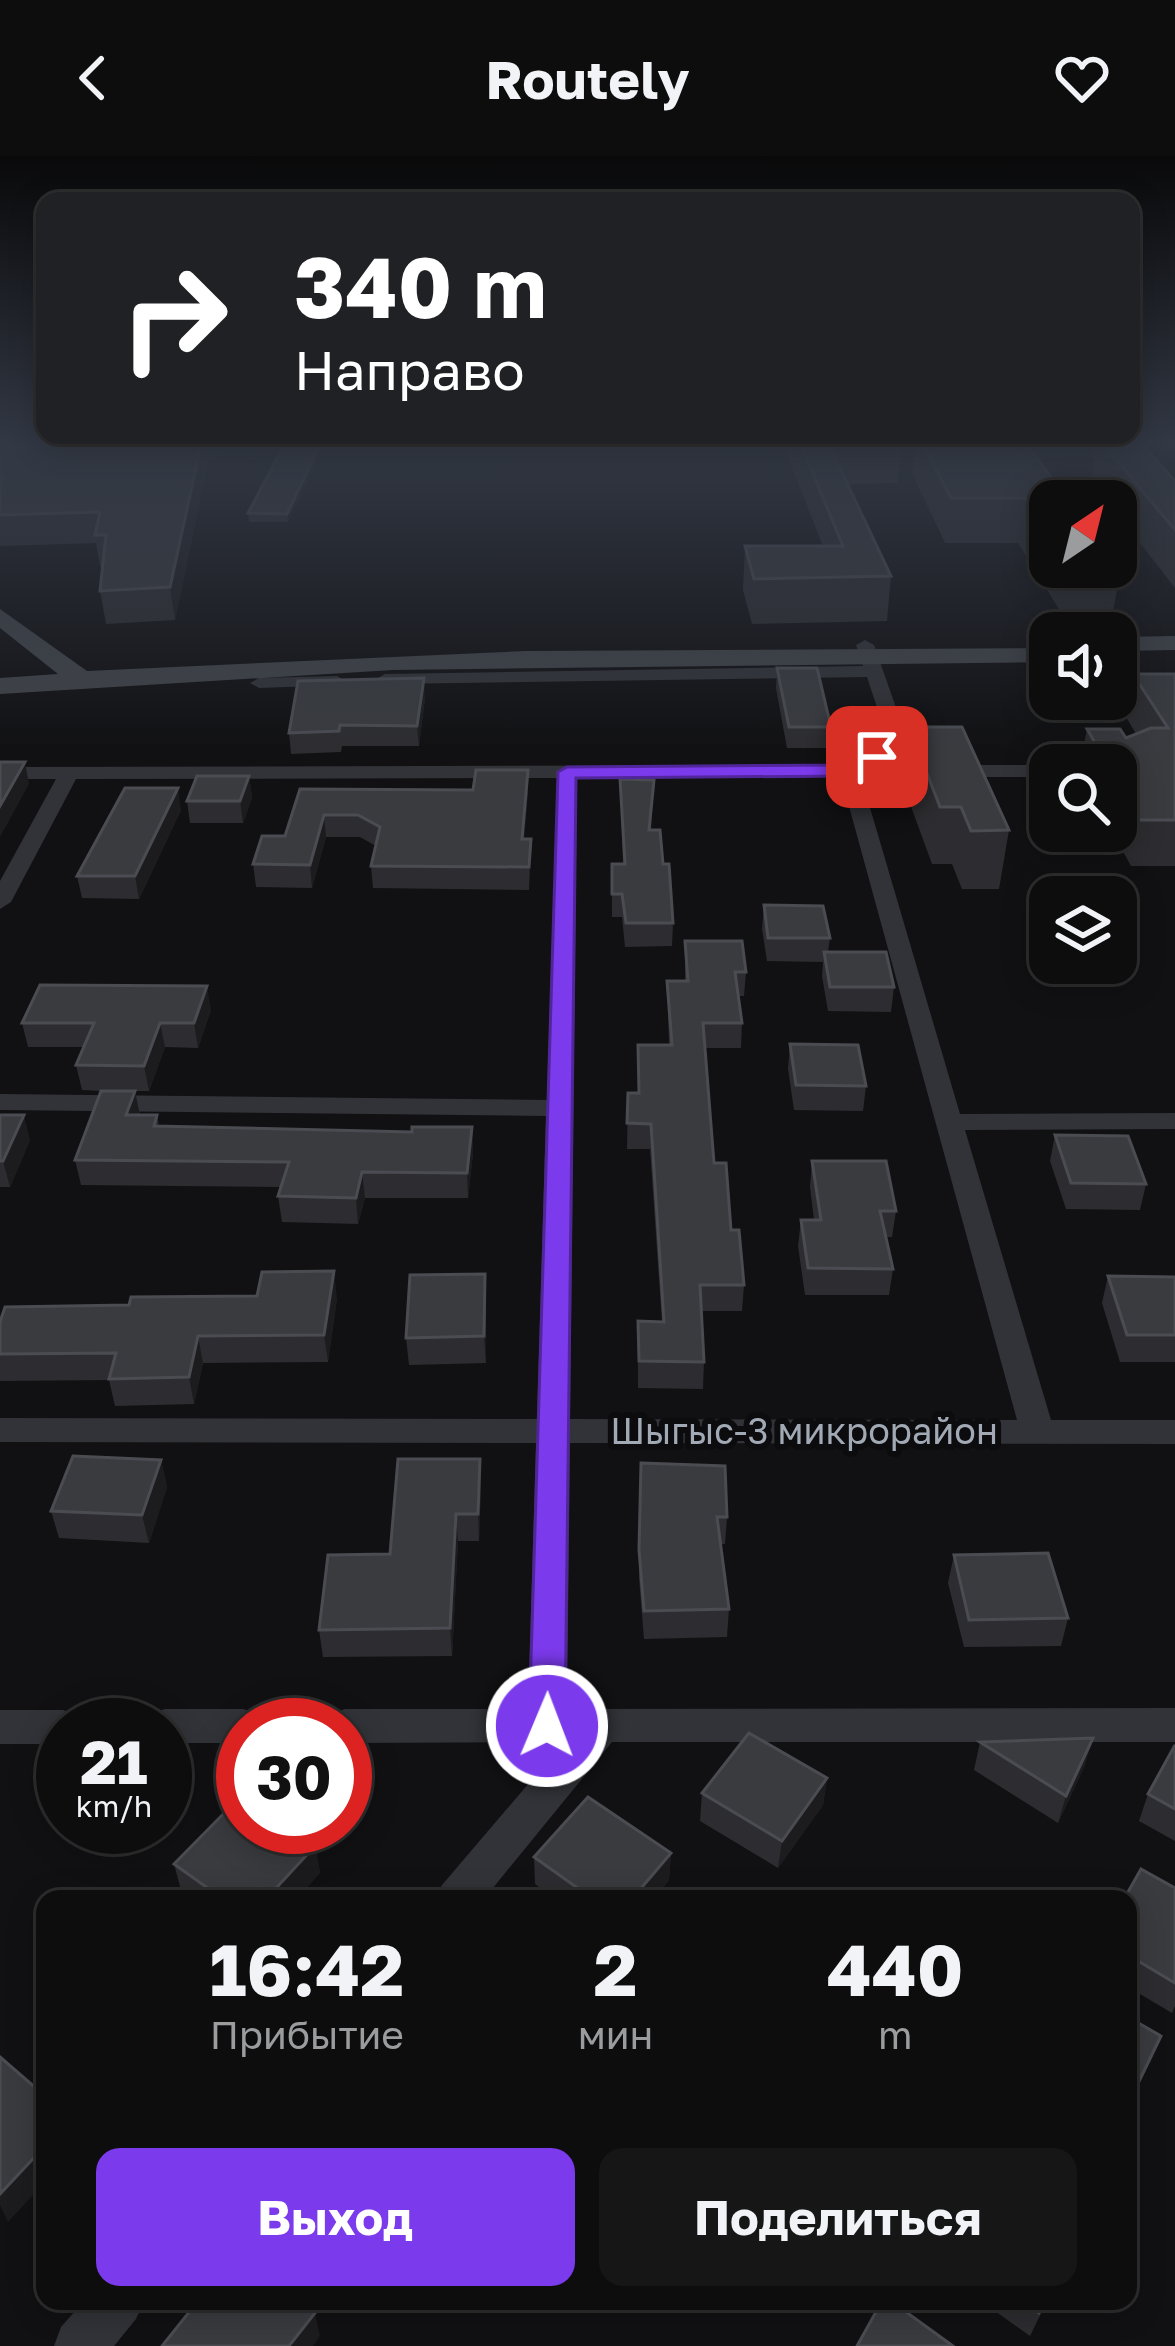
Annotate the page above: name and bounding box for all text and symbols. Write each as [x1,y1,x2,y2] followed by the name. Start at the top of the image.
[60,45,126,111] icon: back
[1049,45,1115,111] icon: heart
[485,46,690,111] text: Routely
[294,236,547,336] text: 340 m
[96,240,252,396] icon: right
[294,337,525,402] text: Направо
[1029,480,1137,588] north arrow
[1029,480,1137,984] map controls
[1029,612,1137,720] button: sound
[826,706,928,808] pin
[844,724,910,790] icon: arrive
[1029,744,1137,852] button: search
[1029,876,1137,984] button: layers
[610,1409,998,1452] street label: Шыгыс-3 микрорайон
[484,1663,610,1789] position arrow
[216,1698,372,1854] speed limit sign: 30
[80,1725,148,1797] text: 21
[76,1788,152,1824] text: km/h
[209,1925,404,2012] text: 16:42
[594,1925,637,2012] text: 2
[827,1925,964,2012] text: 440
[210,2011,404,2058] text: Прибытие
[578,2011,653,2058] text: мин
[878,2011,912,2058] text: m
[96,2148,575,2286] button: Выход
[599,2148,1077,2286] button: Поделиться

